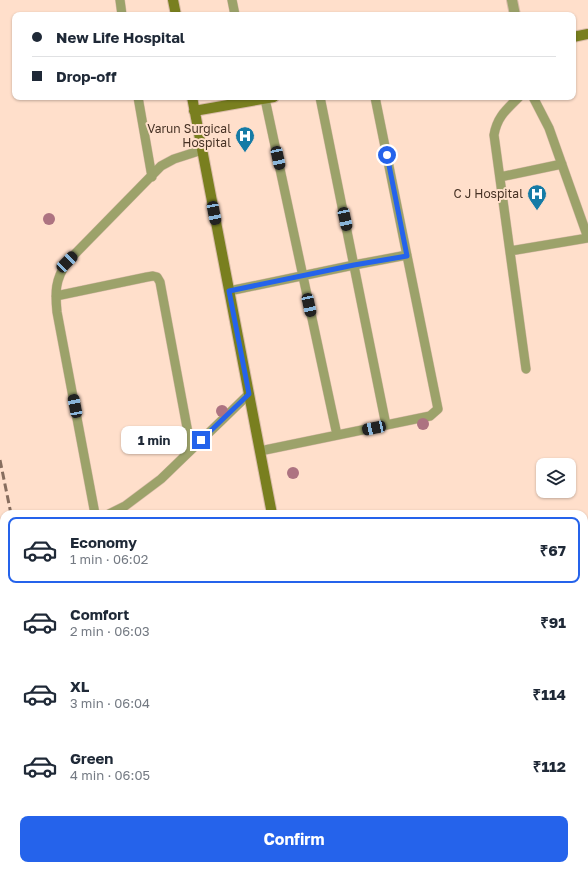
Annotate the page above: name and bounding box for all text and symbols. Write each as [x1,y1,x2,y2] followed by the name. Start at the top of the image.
[56,28,185,46] text: New Life Hospital
[56,67,116,85] text: Drop-off
[147,121,231,150] place label: Varun Surgical Hospital
[234,125,256,153] hospital icon: Varun Surgical Hospital
[270,145,286,171] car
[378,146,396,164] route start
[526,183,548,211] hospital icon: C J Hospital
[453,186,523,201] place label: C J Hospital
[206,200,222,226] car
[337,206,353,232] car
[54,249,80,275] car
[301,292,317,318] car
[67,393,83,419] car
[361,420,387,436] car
[121,426,187,454] callout: 1 min
[192,431,210,449] route end
[138,432,170,448] text: 1 min
[536,458,576,498] map controls
[536,458,576,498] button: layers
[22,532,58,568] icon: car
[70,533,137,551] text: Economy
[540,541,566,559] text: ₹67
[70,551,148,567] text: 1 min · 06:02
[22,604,58,640] icon: car
[70,605,129,623] text: Comfort
[540,613,566,631] text: ₹91
[70,623,150,639] text: 2 min · 06:03
[22,676,58,712] icon: car
[70,677,89,695] text: XL
[533,685,566,703] text: ₹114
[70,695,150,711] text: 3 min · 06:04
[22,748,58,784] icon: car
[70,749,113,767] text: Green
[533,757,566,775] text: ₹112
[70,767,150,783] text: 4 min · 06:05
[20,816,568,862] button: Confirm

